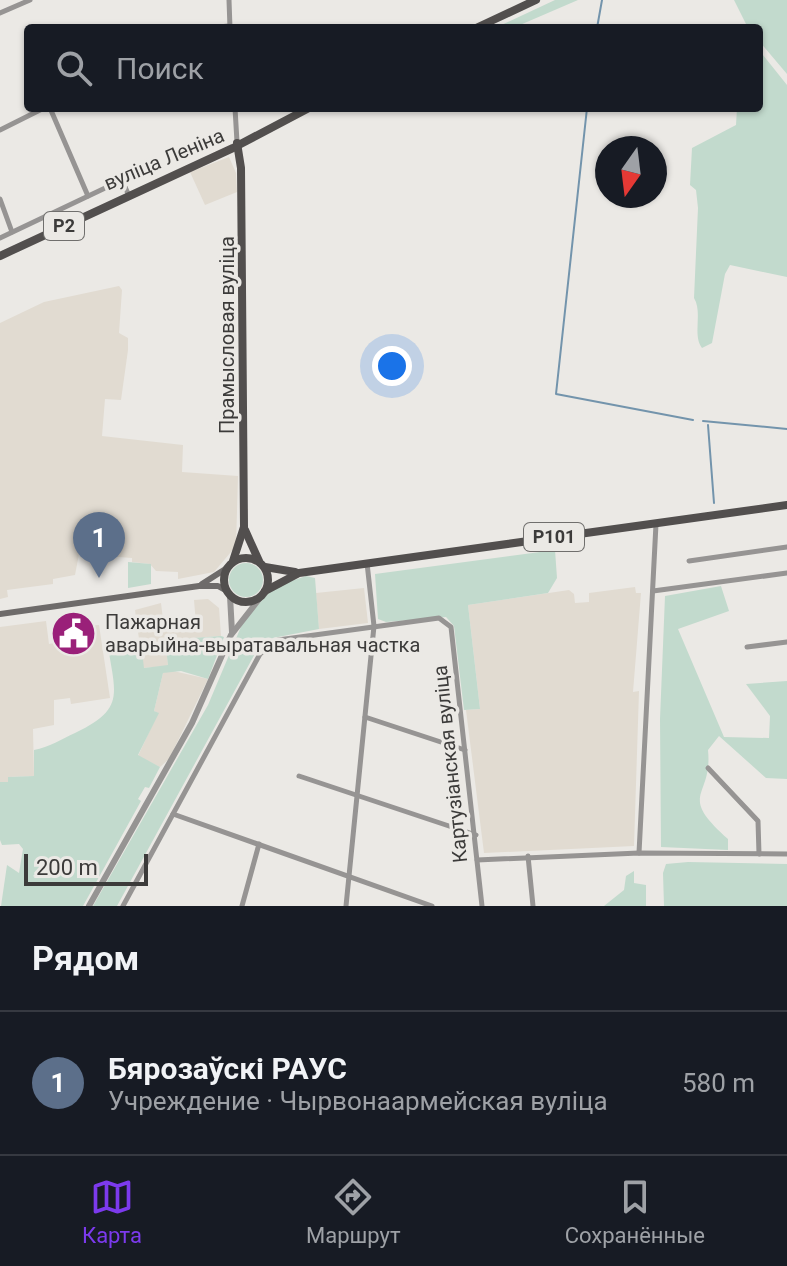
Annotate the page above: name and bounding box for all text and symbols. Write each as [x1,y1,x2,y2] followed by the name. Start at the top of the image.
[24,24,763,112] search box
[52,46,96,90] icon: search
[116,51,204,86] text: Поиск
[100,123,228,195] street label: вуліца Леніна
[595,136,667,208] north arrow
[44,212,84,240] road number: Р2
[215,236,239,434] street label: Прамысловая вуліца
[372,346,412,386] your location
[73,512,125,578] pin: 1
[524,523,584,551] road number: Р101
[50,610,98,658] public building icon: Пажарная аварыйна-выратавальная частка
[105,610,420,657] place label: Пажарная аварыйна-выратавальная частка
[428,664,472,864] street label: Картузіанская вуліца
[24,850,148,886] scale bar
[36,855,98,880] text: 200 m
[32,938,139,978] text: Рядом
[108,1051,347,1086] text: Бярозаўскі РАУС
[51,1068,65,1098] text: 1
[682,1068,755,1098] text: 580 m
[108,1086,608,1116] text: Учреждение · Чырвонаармейская вуліца
[82,1175,142,1248] tab: Карта
[306,1175,401,1248] tab: Маршрут
[565,1175,705,1248] tab: Сохранённые

